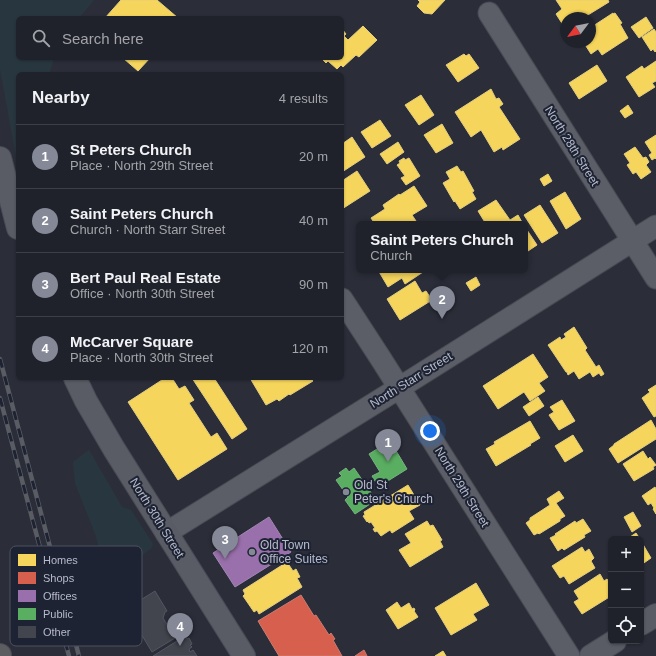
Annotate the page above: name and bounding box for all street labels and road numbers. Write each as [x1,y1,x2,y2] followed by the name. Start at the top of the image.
[542,104,602,189] street label: North 28th Street
[367,349,455,411] street label: North Starr Street
[432,445,492,530] street label: North 29th Street
[127,476,187,561] street label: North 30th Street

